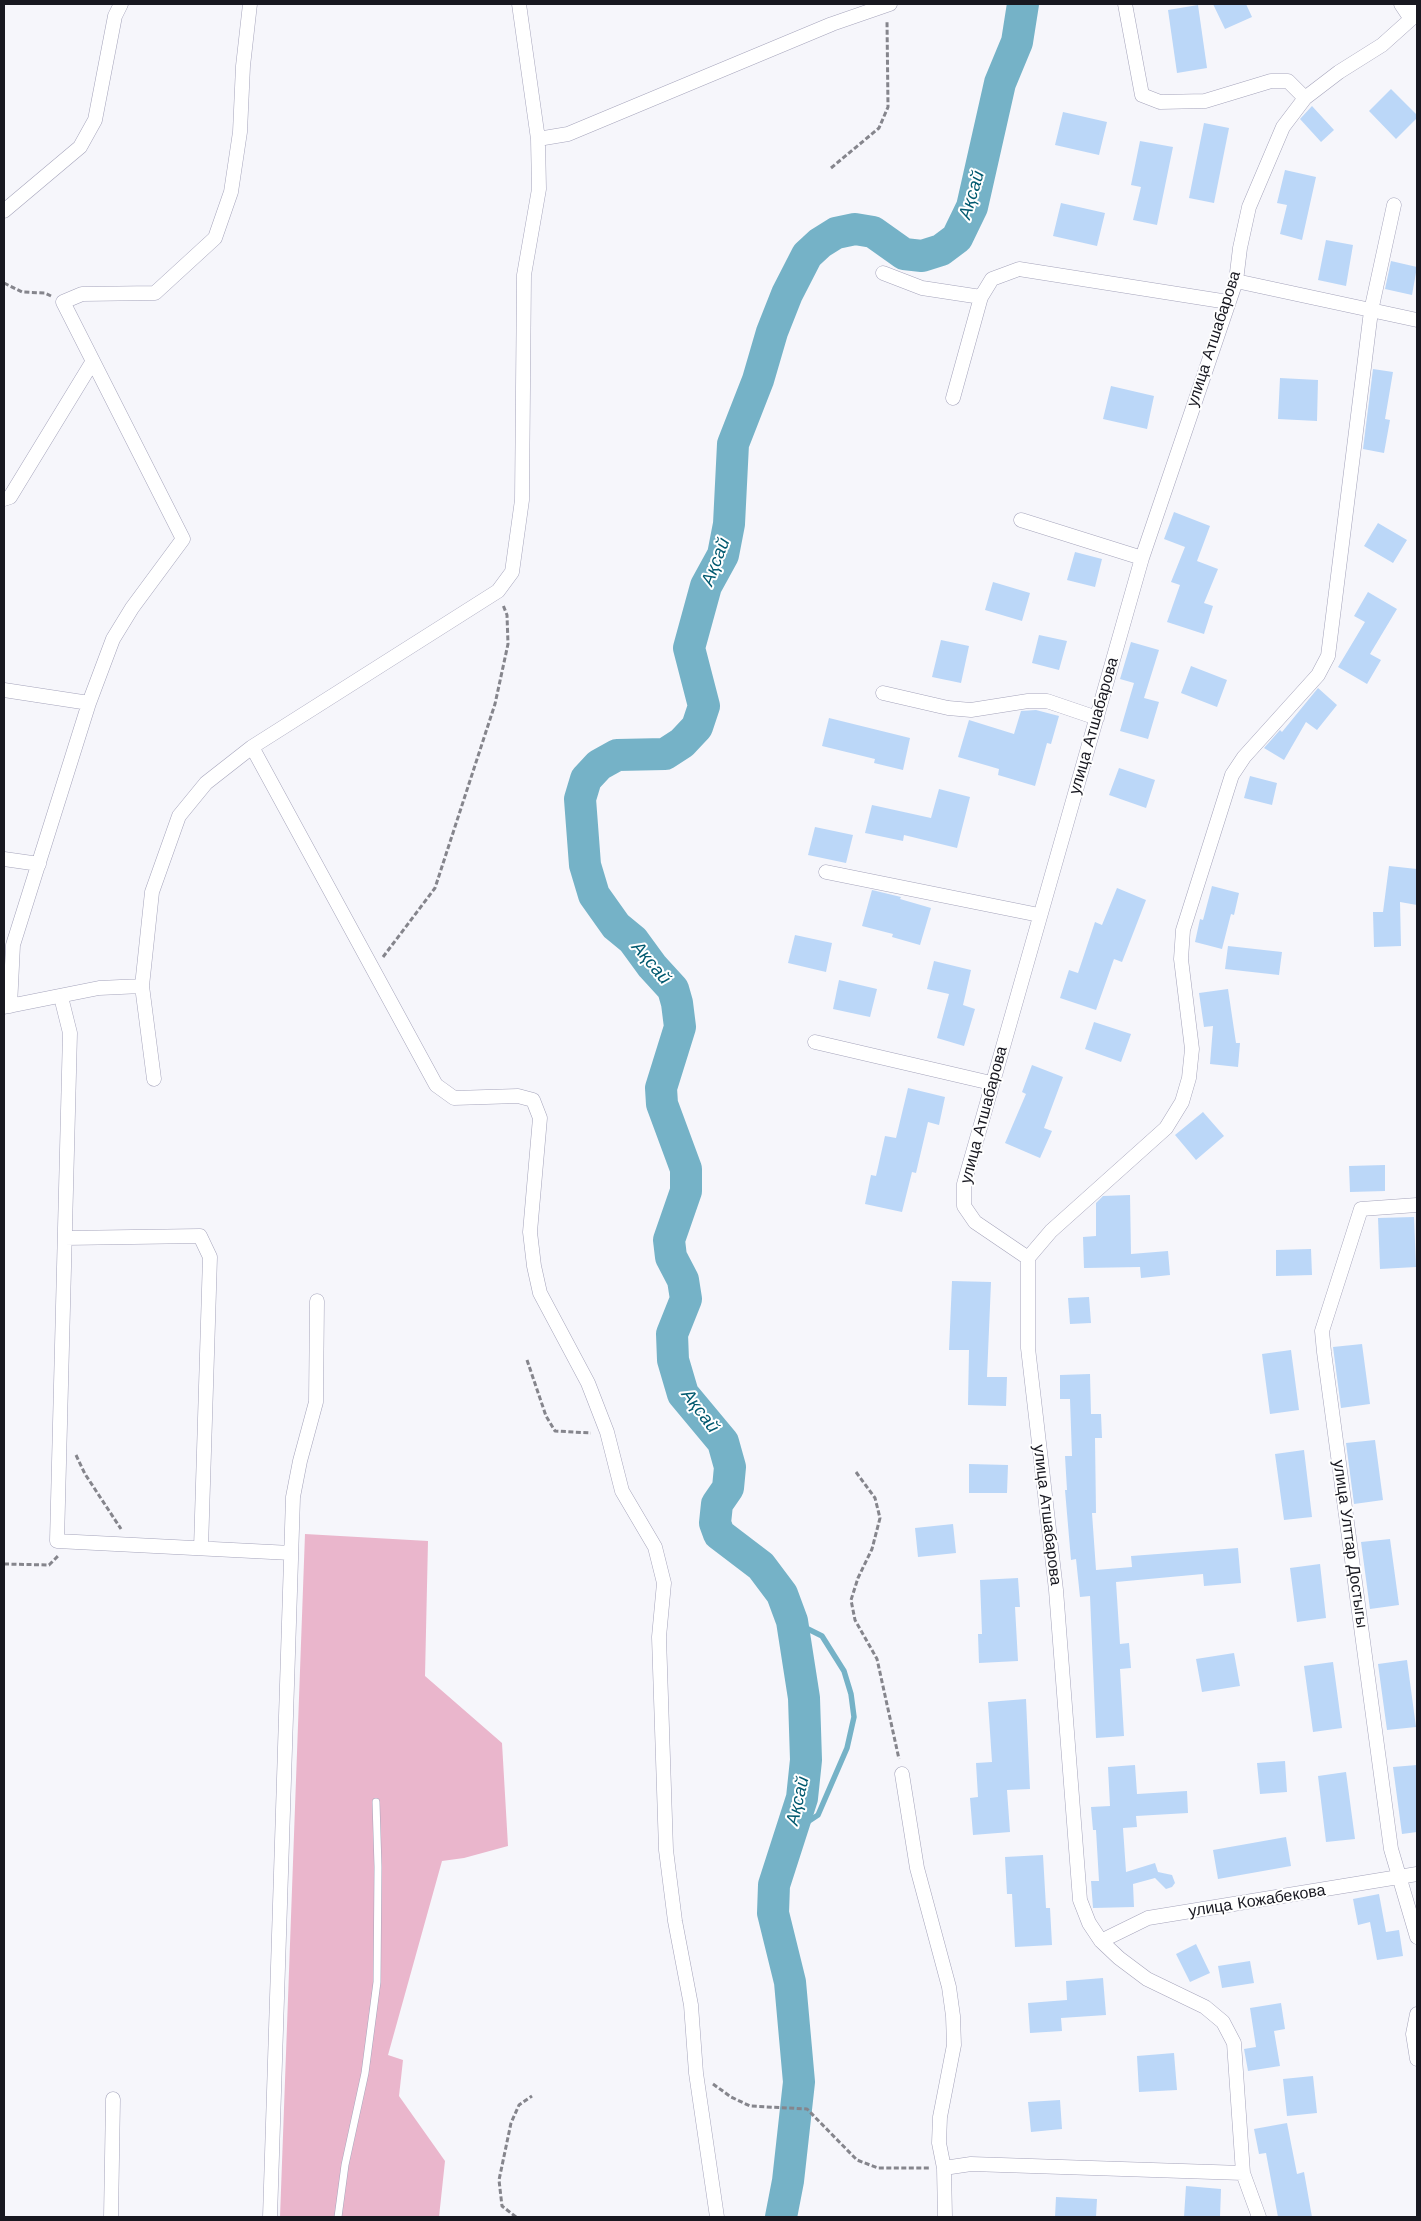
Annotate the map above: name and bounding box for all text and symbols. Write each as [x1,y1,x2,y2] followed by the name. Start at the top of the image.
[954,168,990,222] water label: Ақсай
[1183,269,1245,409] street label: улица Атшабарова
[697,535,735,589] water label: Ақсай
[1065,655,1123,797] street label: улица Атшабарова
[627,937,675,989] water label: Ақсай
[956,1044,1012,1186] street label: улица Атшабарова
[676,1385,724,1437] water label: Ақсай
[1029,1444,1065,1586] street label: улица Атшабарова
[1329,1459,1371,1629] street label: улица Улттар Достыгы
[782,1774,814,1828] water label: Ақсай
[1187,1881,1327,1921] street label: улица Кожабекова

